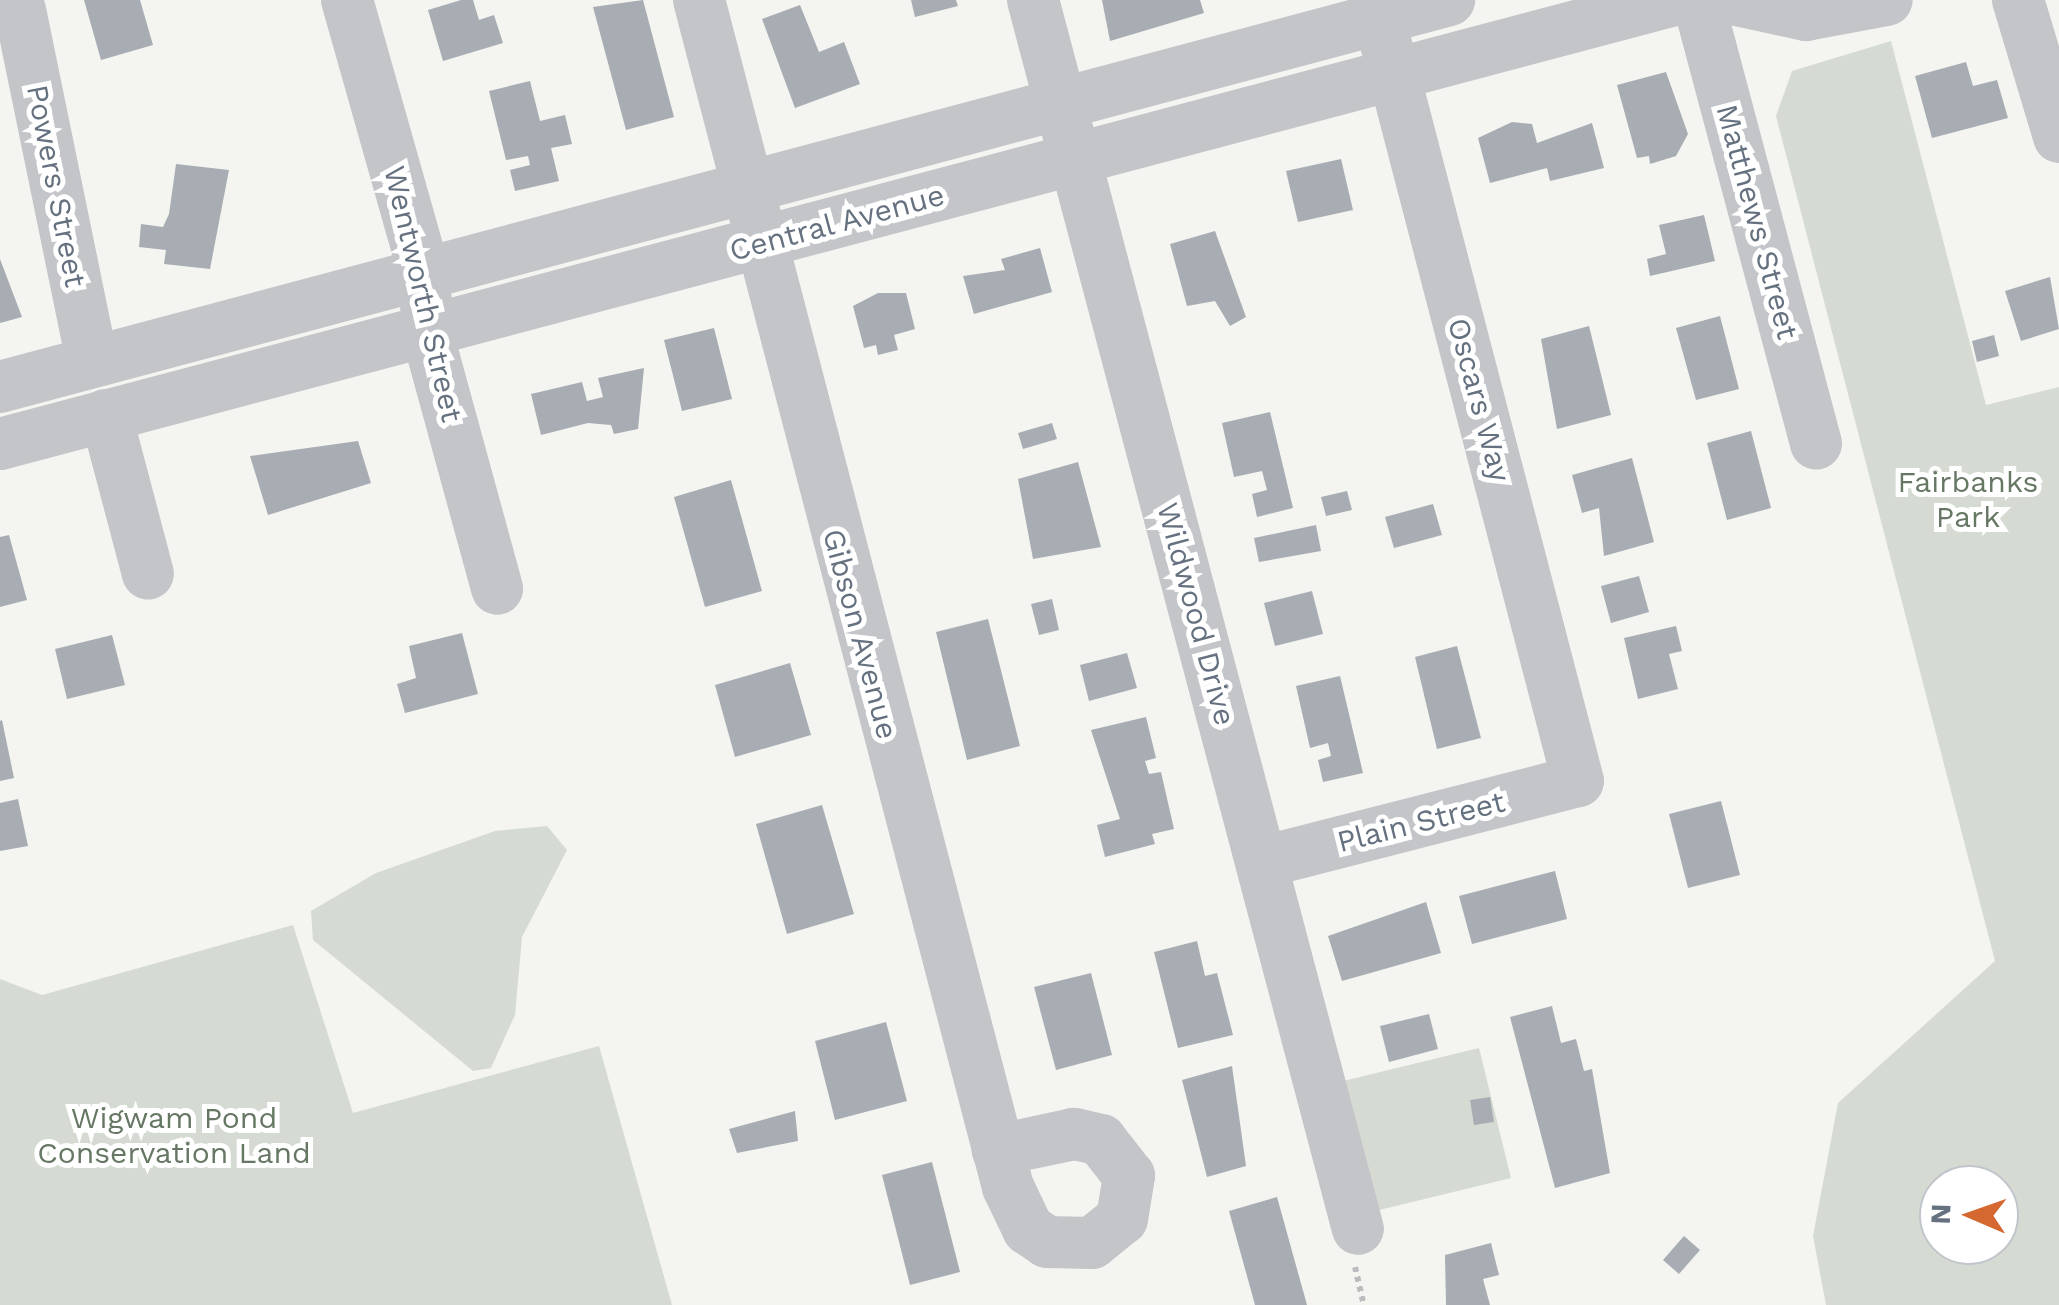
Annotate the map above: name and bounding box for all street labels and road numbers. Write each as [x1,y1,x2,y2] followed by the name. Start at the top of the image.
[19,82,93,290] street label: Powers Street
[1708,101,1806,343] street label: Matthews Street
[376,162,470,426] street label: Wentworth Street
[725,177,949,269] street label: Central Avenue
[1440,314,1518,486] street label: Oscars Way
[1149,499,1243,729] street label: Wildwood Drive
[815,524,905,744] street label: Gibson Avenue
[1333,784,1509,860] street label: Plain Street

